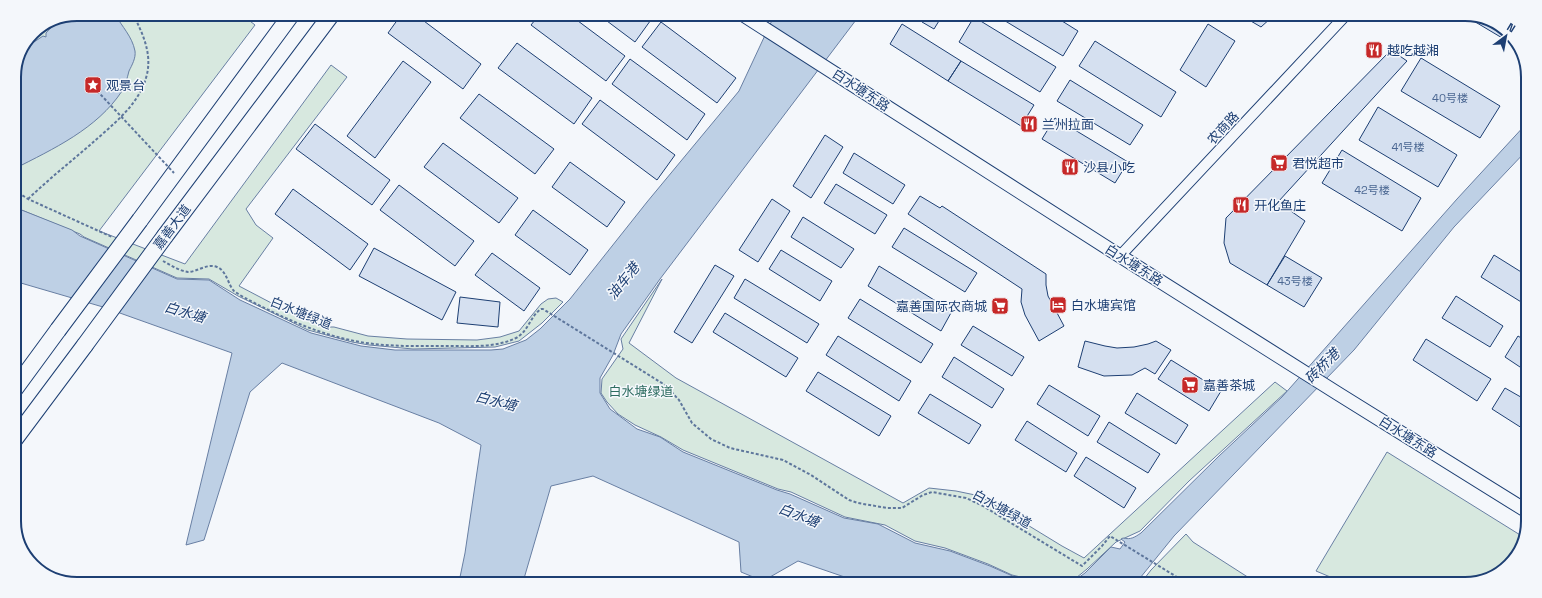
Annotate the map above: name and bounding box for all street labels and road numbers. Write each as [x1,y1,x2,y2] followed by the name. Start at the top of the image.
[829,65,893,115] street label: 白水塘东路
[1203,108,1243,148] street label: 农商路
[150,201,194,253] street label: 嘉善大道
[1102,241,1166,289] street label: 白水塘东路
[268,293,334,333] street label: 白水塘绿道
[1376,413,1440,461] street label: 白水塘东路
[969,486,1035,532] street label: 白水塘绿道

